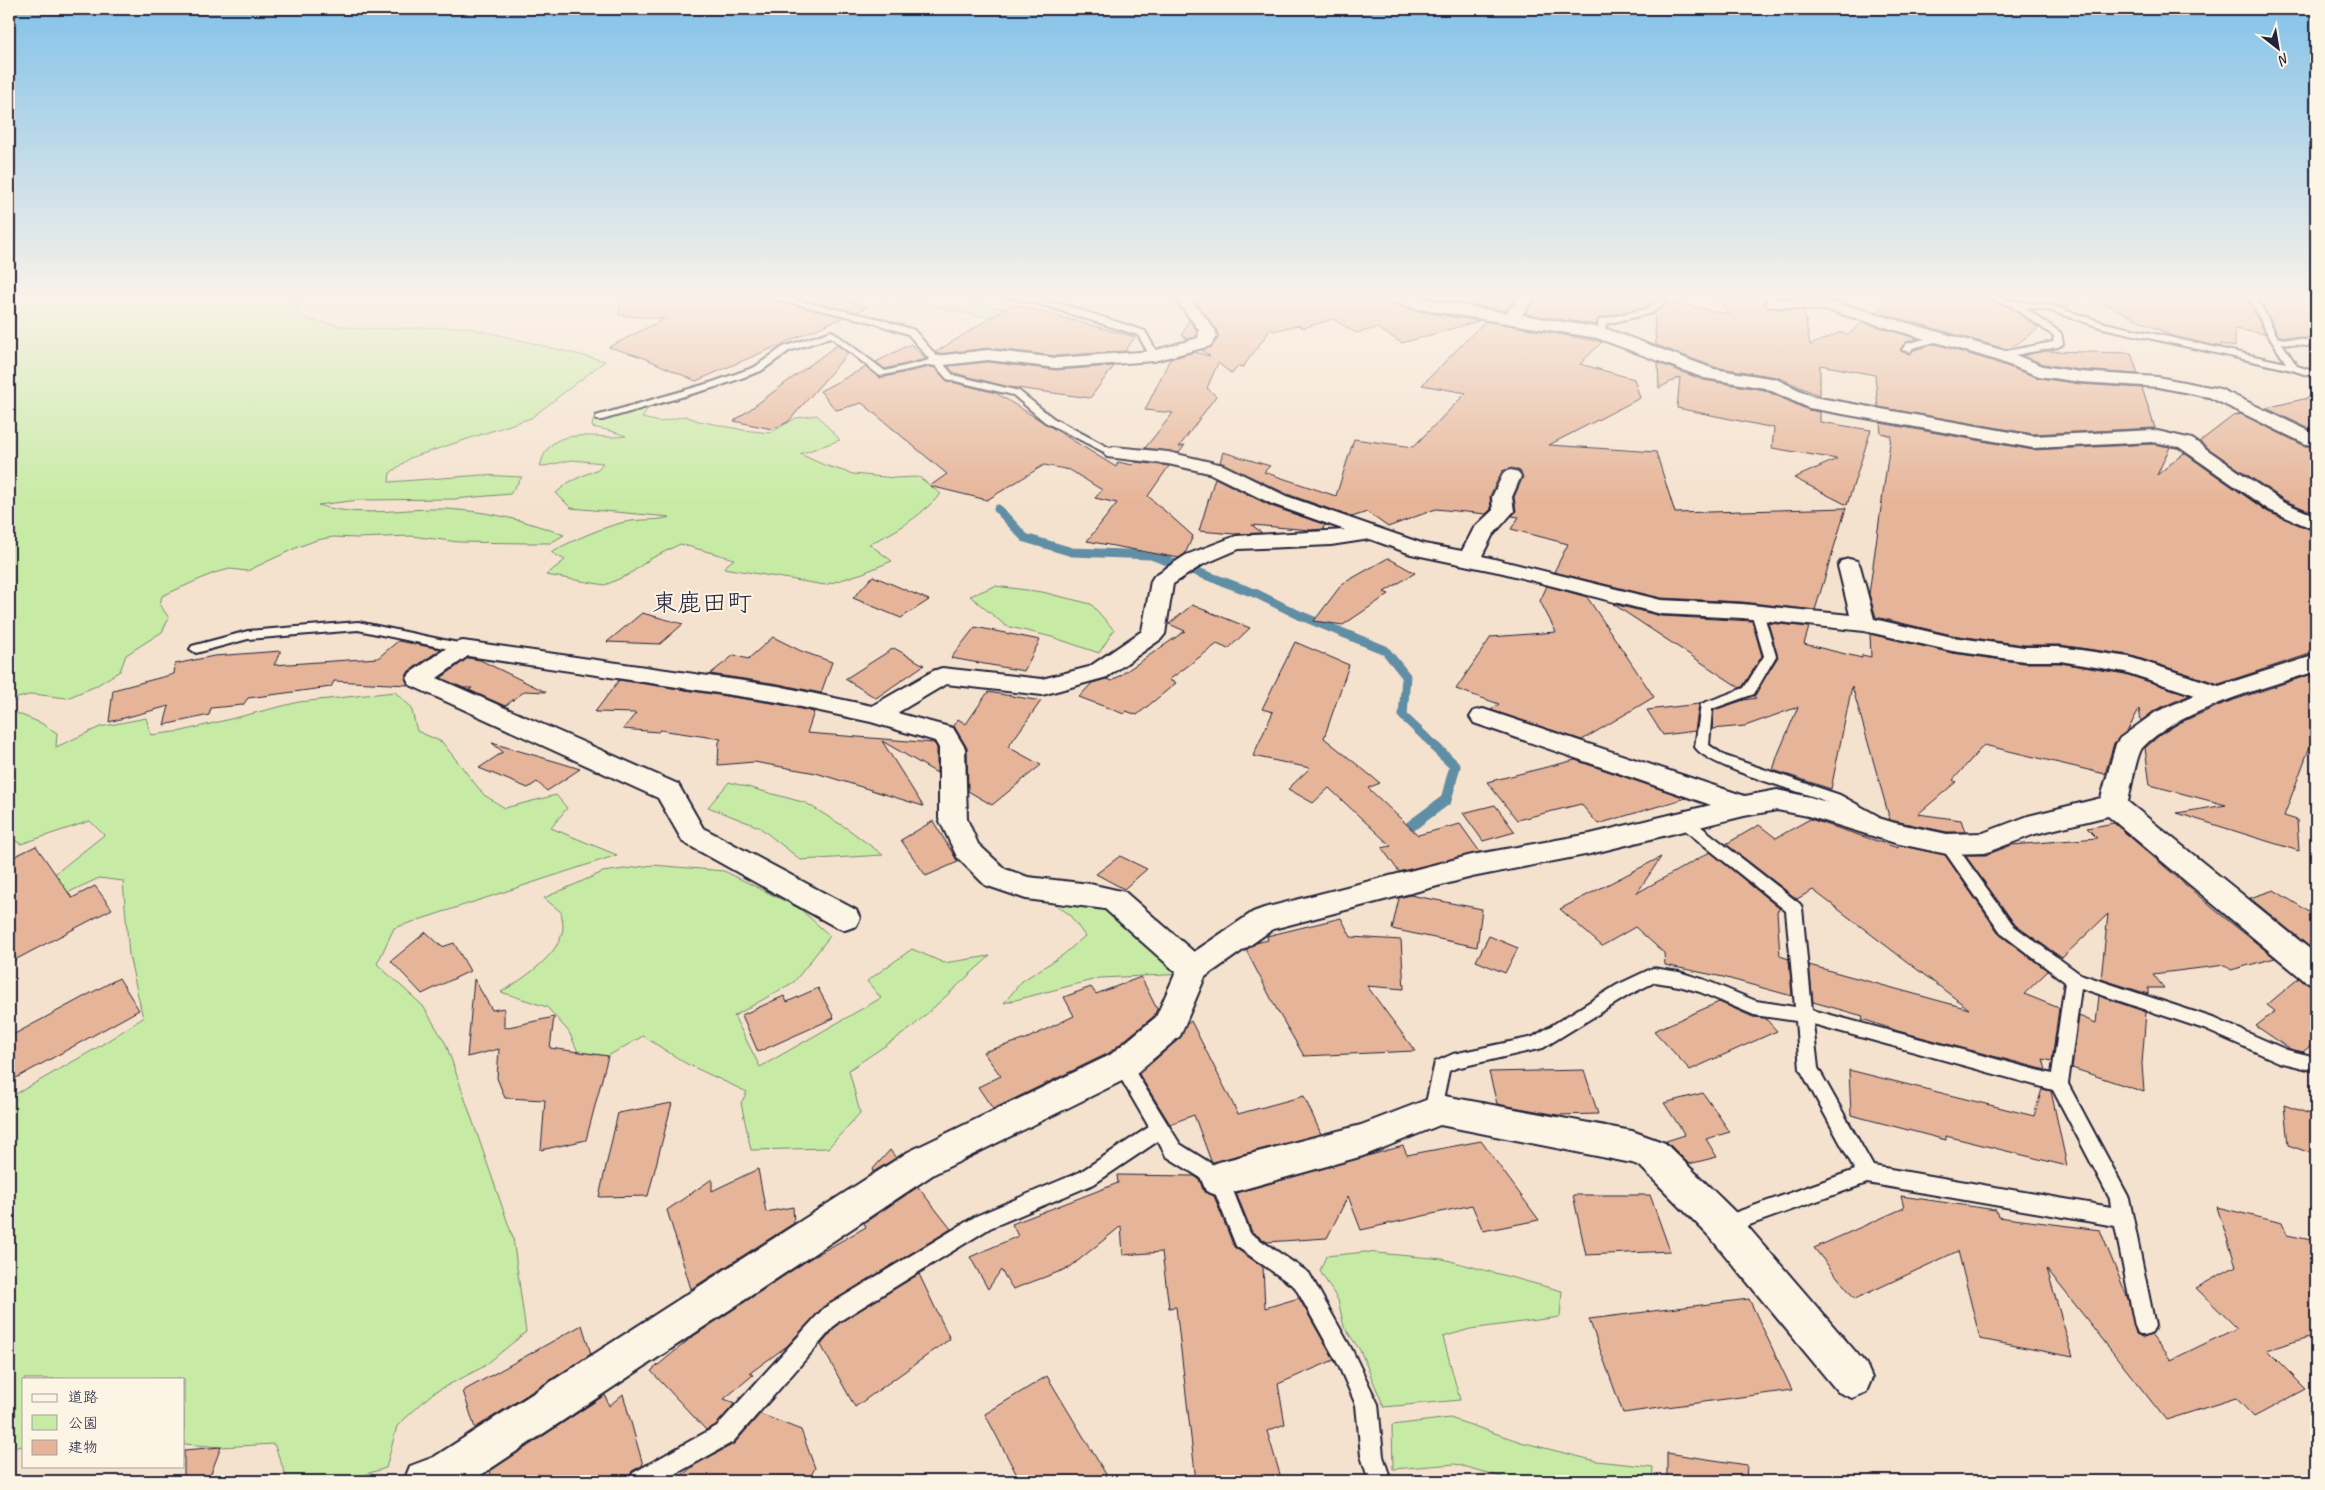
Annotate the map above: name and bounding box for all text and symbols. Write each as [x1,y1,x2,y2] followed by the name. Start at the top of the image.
[2252,22,2302,72] north arrow
[2274,49,2293,69] text: N
[652,587,752,619] district label: 東鹿田町
[22,1378,185,1468] legend
[68,1388,98,1407] text: 道路
[68,1414,98,1433] text: 公園
[68,1438,98,1457] text: 建物

